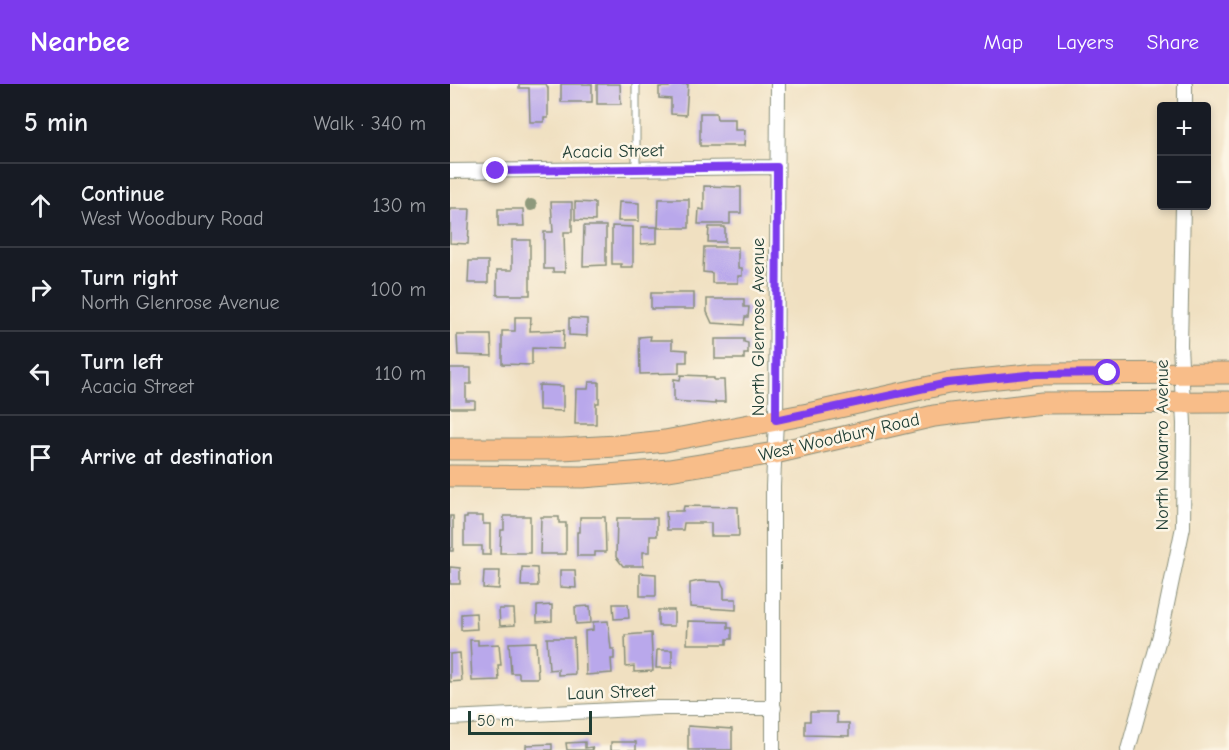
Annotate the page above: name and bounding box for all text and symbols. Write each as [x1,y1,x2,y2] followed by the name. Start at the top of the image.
[30,26,130,58] text: Nearbee
[984,30,1023,54] text: Map
[1056,30,1114,54] text: Layers
[1147,30,1199,54] text: Share
[1157,102,1211,210] map controls
[1157,102,1211,156] button: +
[24,108,88,138] text: 5 min
[314,112,426,135] text: Walk · 340 m
[562,140,665,163] street label: Acacia Street
[1157,156,1211,210] button: −
[482,157,508,183] route end
[81,181,164,207] text: Continue
[24,189,57,222] icon: ahead
[373,194,426,217] text: 130 m
[81,207,264,230] text: West Woodbury Road
[748,238,769,416] street label: North Glenrose Avenue
[81,265,178,291] text: Turn right
[24,273,57,306] icon: right
[371,278,426,301] text: 100 m
[81,291,279,314] text: North Glenrose Avenue
[81,349,163,375] text: Turn left
[24,357,57,390] icon: left
[1094,359,1120,385] route start
[1152,359,1173,531] street label: North Navarro Avenue
[375,362,426,385] text: 110 m
[81,375,194,398] text: Acacia Street
[757,409,922,466] street label: West Woodbury Road
[24,441,57,474] icon: arrive
[81,444,273,470] text: Arrive at destination
[567,680,656,705] street label: Laun Street
[468,708,592,736] scale bar
[477,712,514,730] text: 50 m

